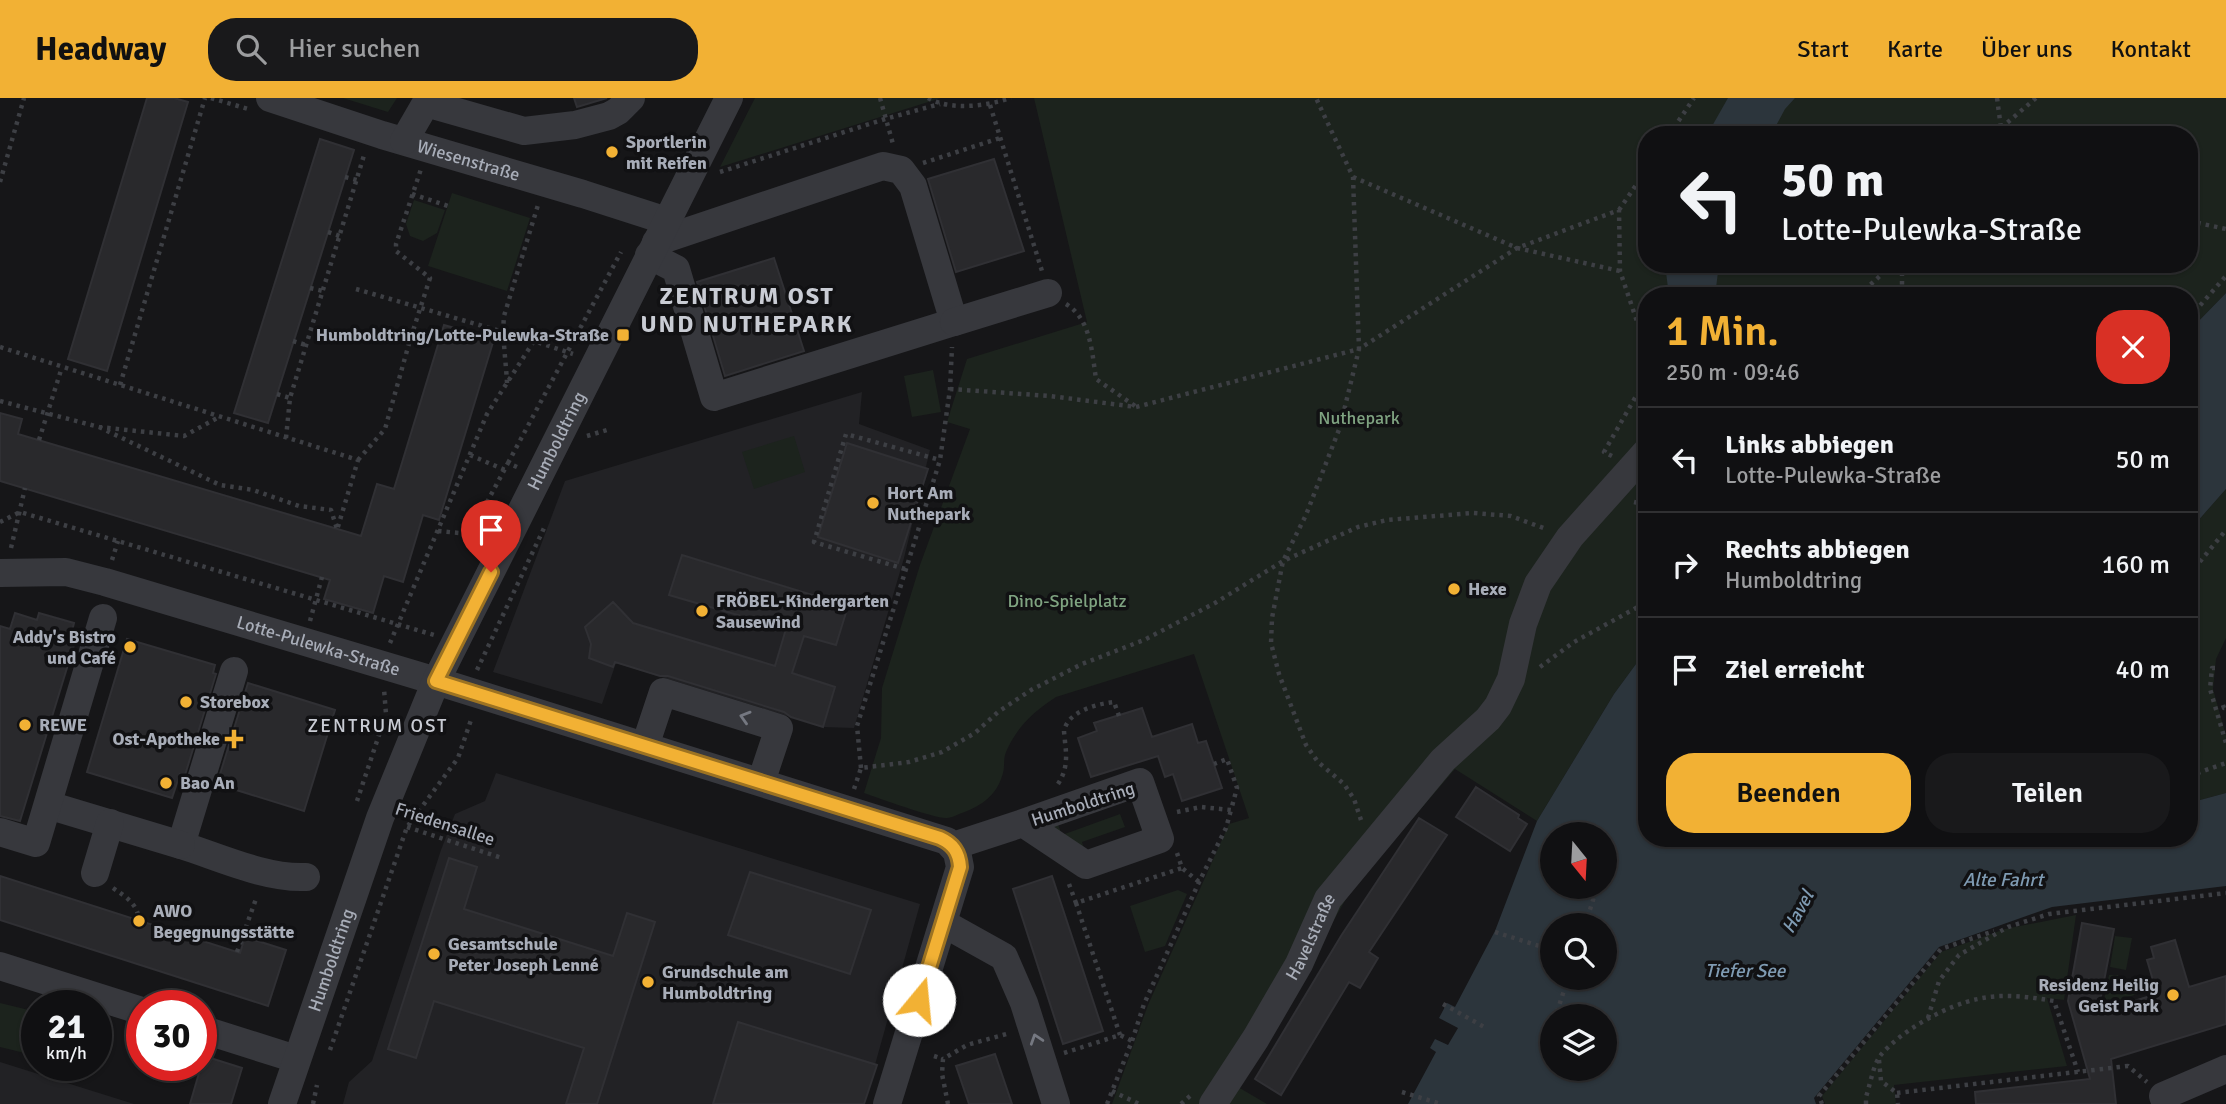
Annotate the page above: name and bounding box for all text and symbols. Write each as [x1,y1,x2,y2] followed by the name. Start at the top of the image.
[208,18,698,81] search box
[35,29,166,70] text: Headway
[232,30,270,68] icon: search
[288,33,420,65] text: Hier suchen
[1797,34,1849,64] text: Start
[1887,34,1943,64] text: Karte
[1981,34,2073,64] text: Über uns
[2111,34,2191,64] text: Kontakt
[626,131,707,174] place label: Sportlerin mit Reifen
[414,135,522,186] street label: Wiesenstraße
[604,144,620,160] marker: Sportlerin mit Reifen
[1781,150,1884,210] text: 50 m
[1666,154,1757,245] icon: left
[1781,210,2082,249] text: Lotte-Pulewka-Straße
[640,281,854,339] district label: ZENTRUM OST UND NUTHEPARK
[1666,306,1779,357] text: 1 Min.
[2096,310,2170,384] button: close
[316,324,609,346] place label: Humboldtring/Lotte-Pulewka-Straße
[615,327,631,343] marker: Humboldtring/Lotte-Pulewka-Straße
[1666,358,1800,387] text: 250 m · 09:46
[523,388,591,494] street label: Humboldtring
[1318,407,1400,429] park label: Nuthepark
[1725,429,1894,461] text: Links abbiegen
[1666,441,1704,479] icon: left
[2115,444,2170,476] text: 50 m
[1725,461,1941,490] text: Lotte-Pulewka-Straße
[887,482,971,525] place label: Hort Am Nuthepark
[865,495,881,511] marker: Hort Am Nuthepark
[461,500,521,572] pin
[472,511,510,549] icon: arrive
[1725,534,1910,566] text: Rechts abbiegen
[1666,546,1704,584] icon: right
[2101,549,2170,581] text: 160 m
[1725,566,1862,595] text: Humboldtring
[1468,578,1507,600] place label: Hexe
[1446,581,1462,597] marker: Hexe
[716,590,889,633] place label: FRÖBEL-Kindergarten Sausewind
[1007,590,1127,612] park label: Dino-Spielplatz
[694,603,710,619] marker: FRÖBEL-Kindergarten Sausewind
[234,611,403,681] street label: Lotte-Pulewka-Straße
[13,626,116,669] place label: Addy's Bistro und Café
[122,639,138,655] marker: Addy's Bistro und Café
[1666,651,1704,689] icon: arrive
[1725,654,1865,686] text: Ziel erreicht
[2115,654,2170,686] text: 40 m
[200,691,270,713] place label: Storebox
[178,694,194,710] marker: Storebox
[739,711,751,726] one-way arrow
[39,714,87,736] place label: REWE
[308,714,448,738] district label: ZENTRUM OST
[17,717,33,733] marker: REWE
[112,728,220,750] place label: Ost-Apotheke
[226,731,242,747] marker: Ost-Apotheke
[1666,753,1911,833] button: Beenden
[1925,753,2170,833] button: Teilen
[180,772,235,794] place label: Bao An
[158,775,174,791] marker: Bao An
[1029,777,1137,831] street label: Humboldtring
[392,798,498,850] street label: Friedensallee
[1540,822,1617,900] north arrow
[1540,822,1617,1081] map controls
[1963,868,2045,892] water label: Alte Fahrt
[1776,885,1820,938] water label: Havel
[1281,888,1340,984] street label: Havelstraße
[153,900,295,943] place label: AWO Begegnungsstätte
[303,906,359,1015] street label: Humboldtring
[131,913,147,929] marker: AWO Begegnungsstätte
[1540,913,1617,990] button: search
[448,933,599,976] place label: Gesamtschule Peter Joseph Lenné
[426,946,442,962] marker: Gesamtschule Peter Joseph Lenné
[1705,959,1787,983] water label: Tiefer See
[662,961,789,1004] place label: Grundschule am Humboldtring
[882,963,956,1037] position arrow
[640,974,656,990] marker: Grundschule am Humboldtring
[2038,974,2160,1017] place label: Residenz Heilig Geist Park
[2165,987,2181,1003] marker: Residenz Heilig Geist Park
[126,990,217,1081] speed limit sign: 30
[1540,1004,1617,1081] button: layers
[48,1005,85,1048] text: 21
[1030,1033,1044,1045] one-way arrow
[46,1042,87,1064] text: km/h

